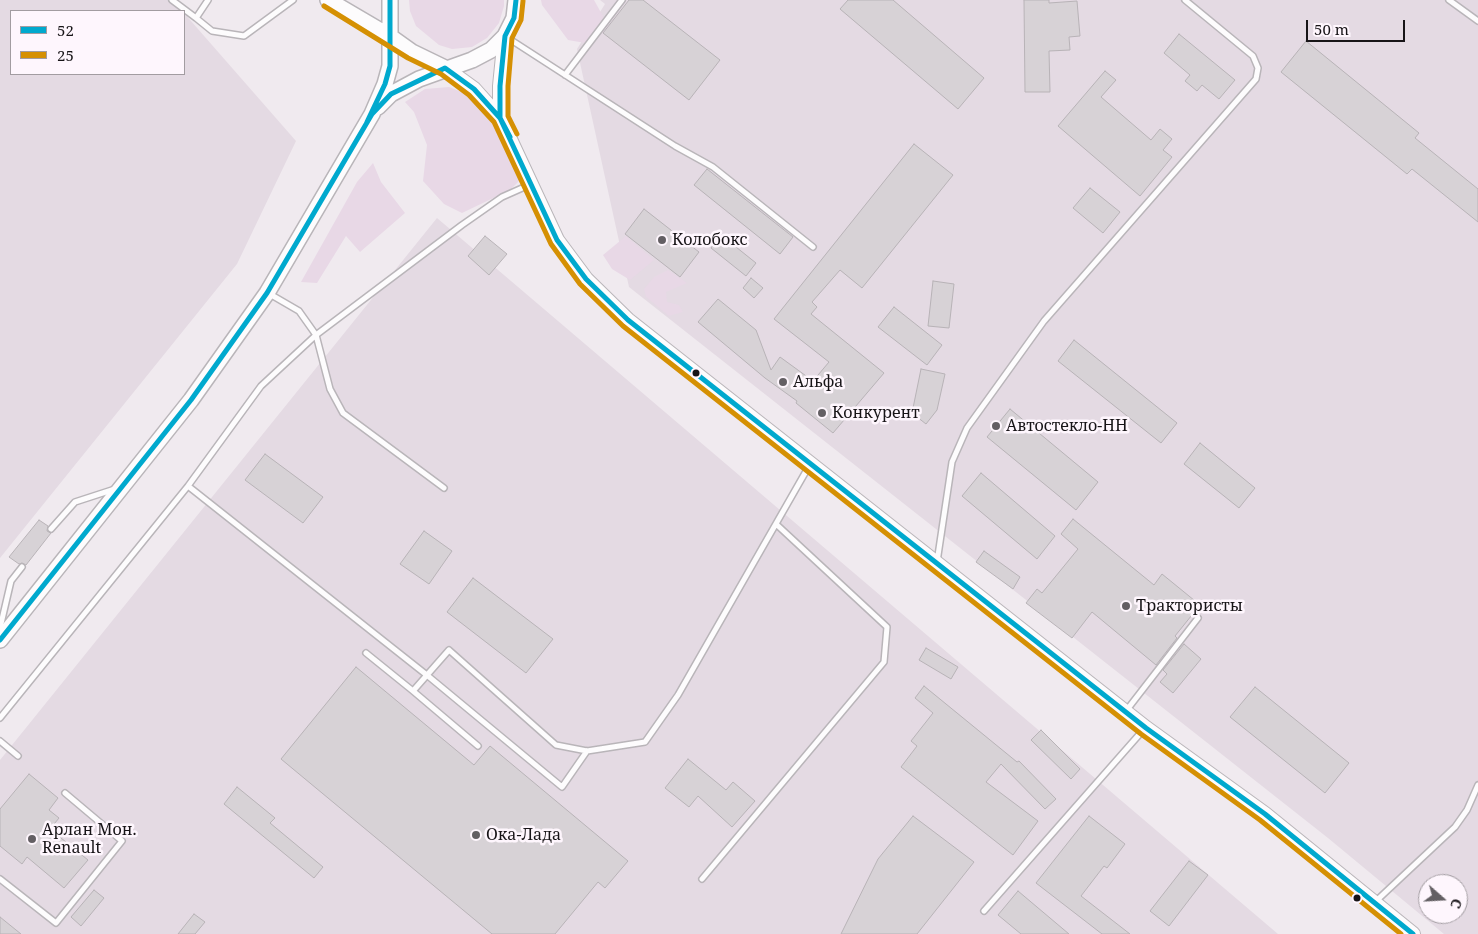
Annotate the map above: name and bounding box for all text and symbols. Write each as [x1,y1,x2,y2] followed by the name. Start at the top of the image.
[10,10,185,75] legend
[1308,10,1407,42] scale bar
[1314,19,1349,39] text: 50 m
[57,20,74,40] text: 52
[57,45,74,65] text: 25
[672,230,747,250] place label: Колобокс
[656,234,668,246] marker: Колобокс
[691,368,701,378] unlabelled marker
[793,372,843,392] place label: Альфа
[777,376,789,388] marker: Альфа
[832,403,920,423] place label: Конкурент
[816,407,828,419] marker: Конкурент
[1006,416,1128,436] place label: Автостекло-НН
[990,420,1002,432] marker: Автостекло-НН
[1136,596,1243,616] place label: Трактористы
[1120,600,1132,612] marker: Трактористы
[42,820,137,858] place label: Арлан Мон. Renault
[486,825,561,845] place label: Ока-Лада
[470,829,482,841] marker: Ока-Лада
[26,833,38,845] marker: Арлан Мон. Renault
[1418,874,1468,924] north arrow
[1352,893,1362,903] unlabelled marker
[1446,896,1467,911] text: С

